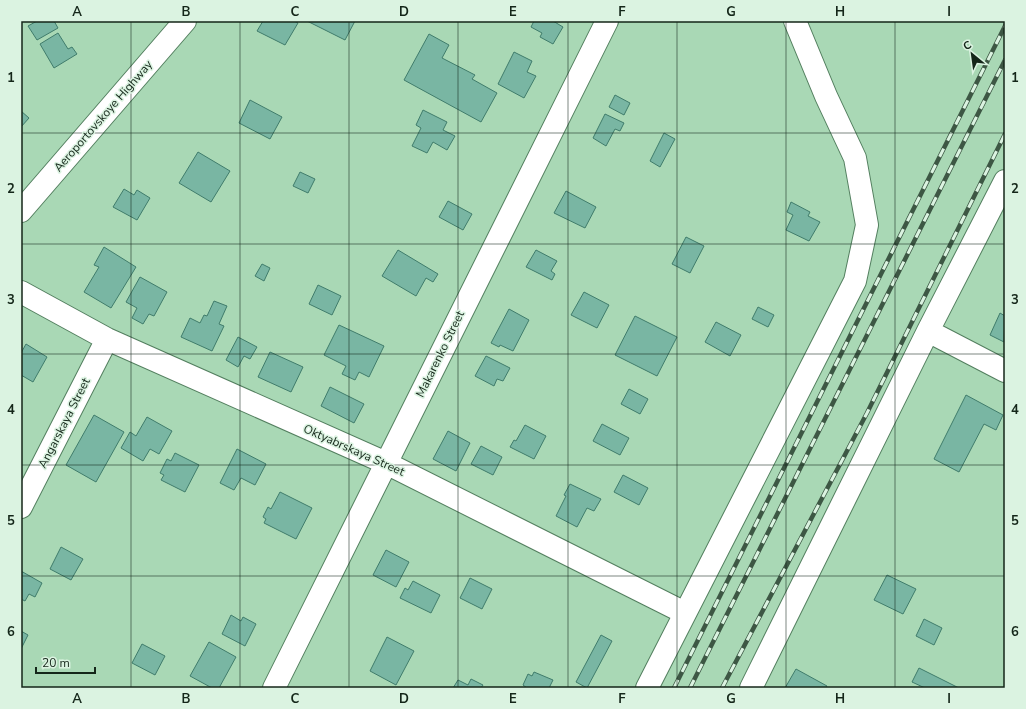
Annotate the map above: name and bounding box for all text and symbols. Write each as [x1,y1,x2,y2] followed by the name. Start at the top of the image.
[72,3,82,21] text: A
[182,3,191,21] text: B
[291,3,300,21] text: C
[399,3,409,21] text: D
[509,3,517,21] text: E
[618,3,626,21] text: F
[726,3,736,21] text: G
[835,3,845,21] text: H
[947,3,951,21] text: I
[952,34,992,74] north arrow
[960,37,975,54] text: С
[50,56,156,175] street label: Aeroportovskoye Highway
[7,69,15,87] text: 1
[1011,69,1019,87] text: 1
[7,180,15,198] text: 2
[1011,180,1019,198] text: 2
[7,291,15,309] text: 3
[1011,291,1019,309] text: 3
[412,307,468,400] street label: Makarenko Street
[34,374,94,471] street label: Angarskaya Street
[7,401,15,419] text: 4
[1011,401,1019,419] text: 4
[301,420,408,480] street label: Oktyabrskaya Street
[7,512,15,530] text: 5
[1011,512,1019,530] text: 5
[7,623,15,641] text: 6
[1011,623,1019,641] text: 6
[36,649,95,675] scale bar
[42,655,70,671] text: 20 m
[72,690,82,708] text: A
[182,690,191,708] text: B
[291,690,300,708] text: C
[399,690,409,708] text: D
[509,690,517,708] text: E
[618,690,626,708] text: F
[726,690,736,708] text: G
[835,690,845,708] text: H
[947,690,951,708] text: I

